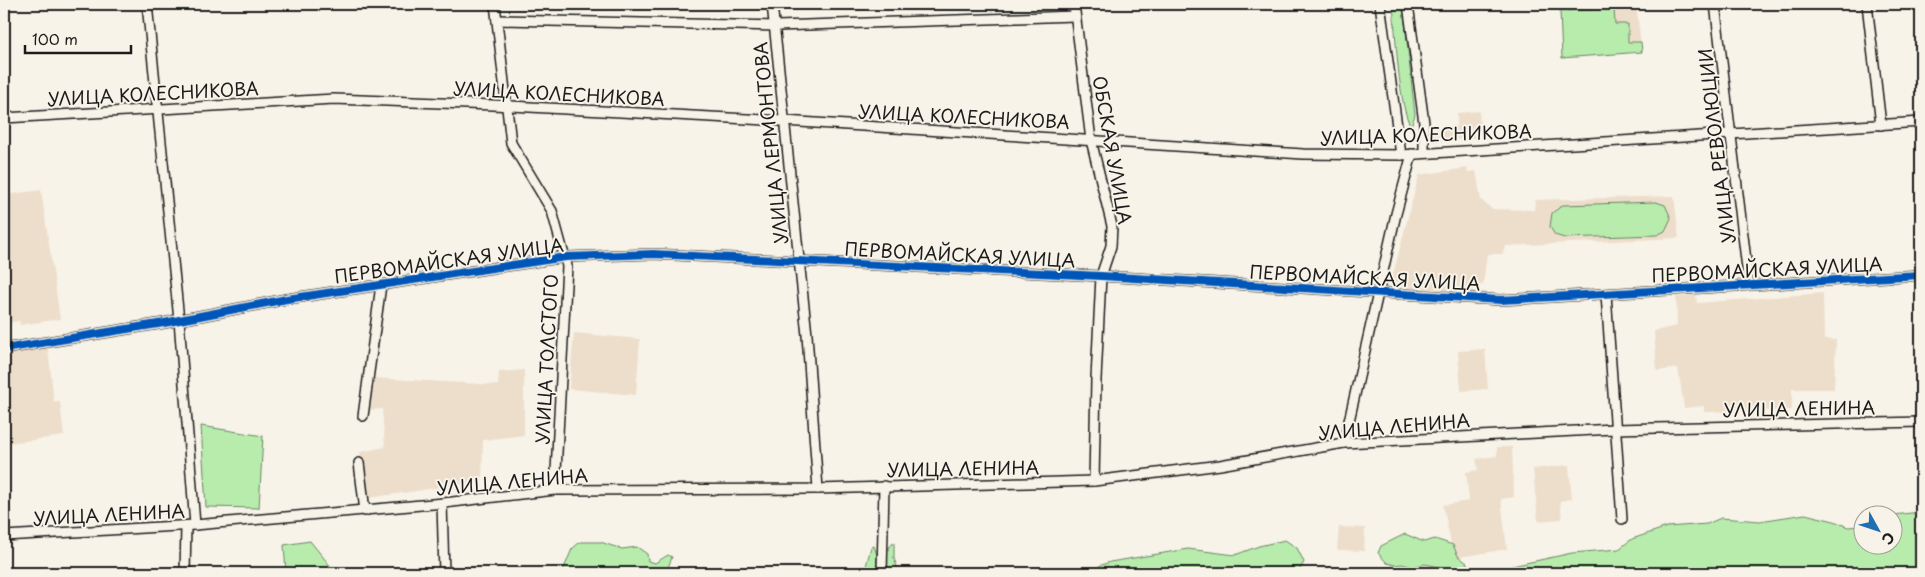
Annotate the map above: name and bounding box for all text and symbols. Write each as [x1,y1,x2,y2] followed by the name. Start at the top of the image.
[25,22,131,54] scale bar
[32,27,78,50] text: 100 m
[746,41,794,245] street label: УЛИЦА ЛЕРМОНТОВА
[1691,47,1741,245] street label: УЛИЦА РЕВОЛЮЦИИ
[47,74,259,112] street label: УЛИЦА КОЛЕСНИКОВА
[453,74,665,112] street label: УЛИЦА КОЛЕСНИКОВА
[1087,74,1139,227] street label: ОБСКАЯ УЛИЦА
[858,97,1070,135] street label: УЛИЦА КОЛЕСНИКОВА
[1320,117,1532,151] street label: УЛИЦА КОЛЕСНИКОВА
[333,231,566,289] street label: ПЕРВОМАЙСКАЯ УЛИЦА
[844,234,1076,274] street label: ПЕРВОМАЙСКАЯ УЛИЦА
[1651,249,1883,289] street label: ПЕРВОМАЙСКАЯ УЛИЦА
[1249,257,1481,297] street label: ПЕРВОМАЙСКАЯ УЛИЦА
[528,273,564,445] street label: УЛИЦА ТОЛСТОГО
[1723,393,1875,423] street label: УЛИЦА ЛЕНИНА
[1317,406,1471,446] street label: УЛИЦА ЛЕНИНА
[887,453,1039,483] street label: УЛИЦА ЛЕНИНА
[435,461,589,501] street label: УЛИЦА ЛЕНИНА
[32,497,186,531] street label: УЛИЦА ЛЕНИНА
[1852,504,1902,554] north arrow
[1877,528,1900,549] text: С

